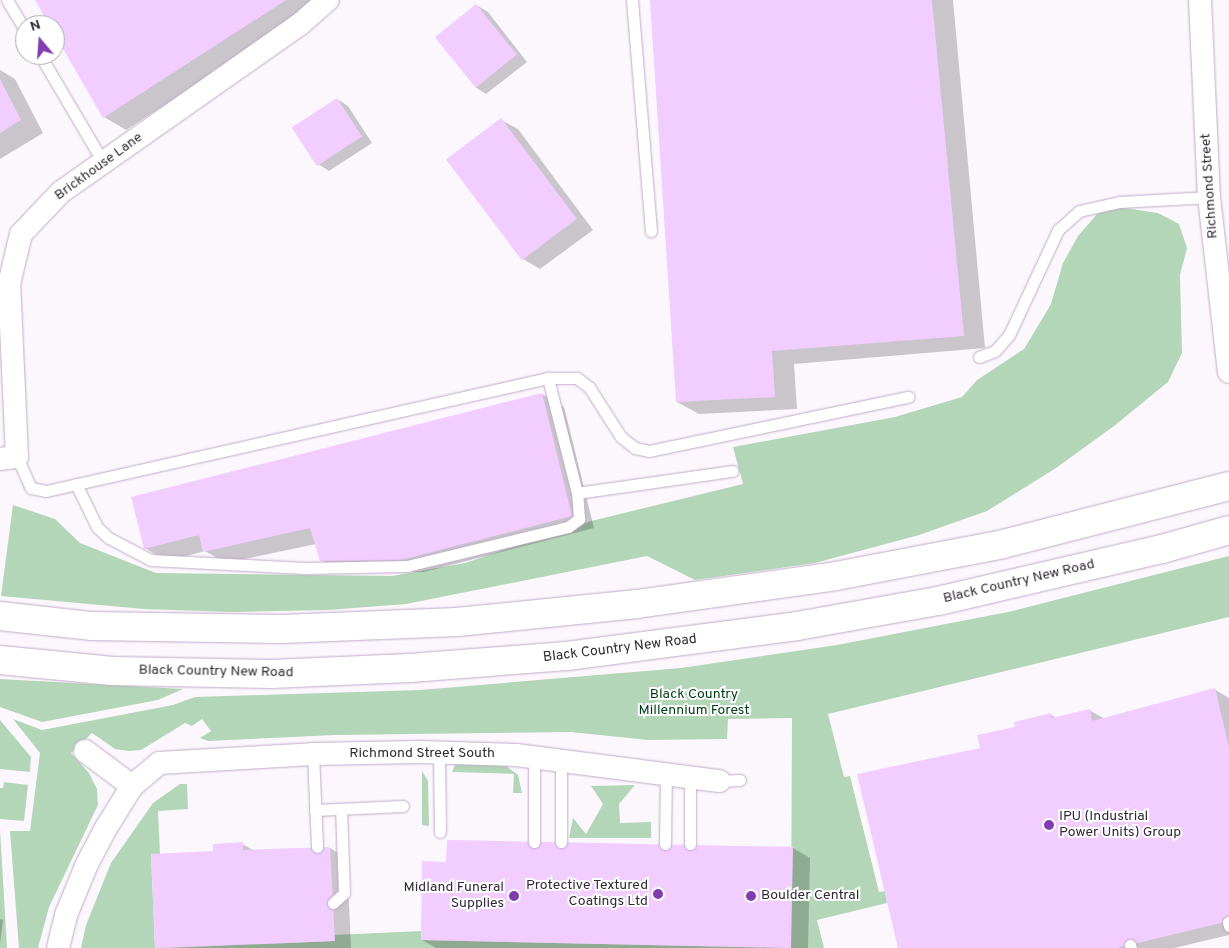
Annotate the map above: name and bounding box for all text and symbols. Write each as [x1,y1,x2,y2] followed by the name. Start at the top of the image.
[15,15,65,65] north arrow
[28,17,43,36] text: N
[52,129,146,205] street label: Brickhouse Lane
[1198,133,1222,239] street label: Richmond Street
[942,556,1096,608] street label: Black Country New Road
[542,631,698,667] street label: Black Country New Road
[138,662,294,682] street label: Black Country New Road
[638,687,750,720] park label: Black Country Millennium Forest
[349,746,495,762] street label: Richmond Street South
[1059,809,1181,842] place label: IPU (Industrial Power Units) Group
[1043,819,1055,831] marker: IPU (Industrial Power Units) Group
[525,878,648,910] place label: Protective Textured Coatings Ltd
[404,880,504,912] place label: Midland Funeral Supplies
[652,888,664,900] marker: Protective Textured Coatings Ltd
[761,888,859,904] place label: Boulder Central
[508,890,520,902] marker: Midland Funeral Supplies
[745,890,757,902] marker: Boulder Central

